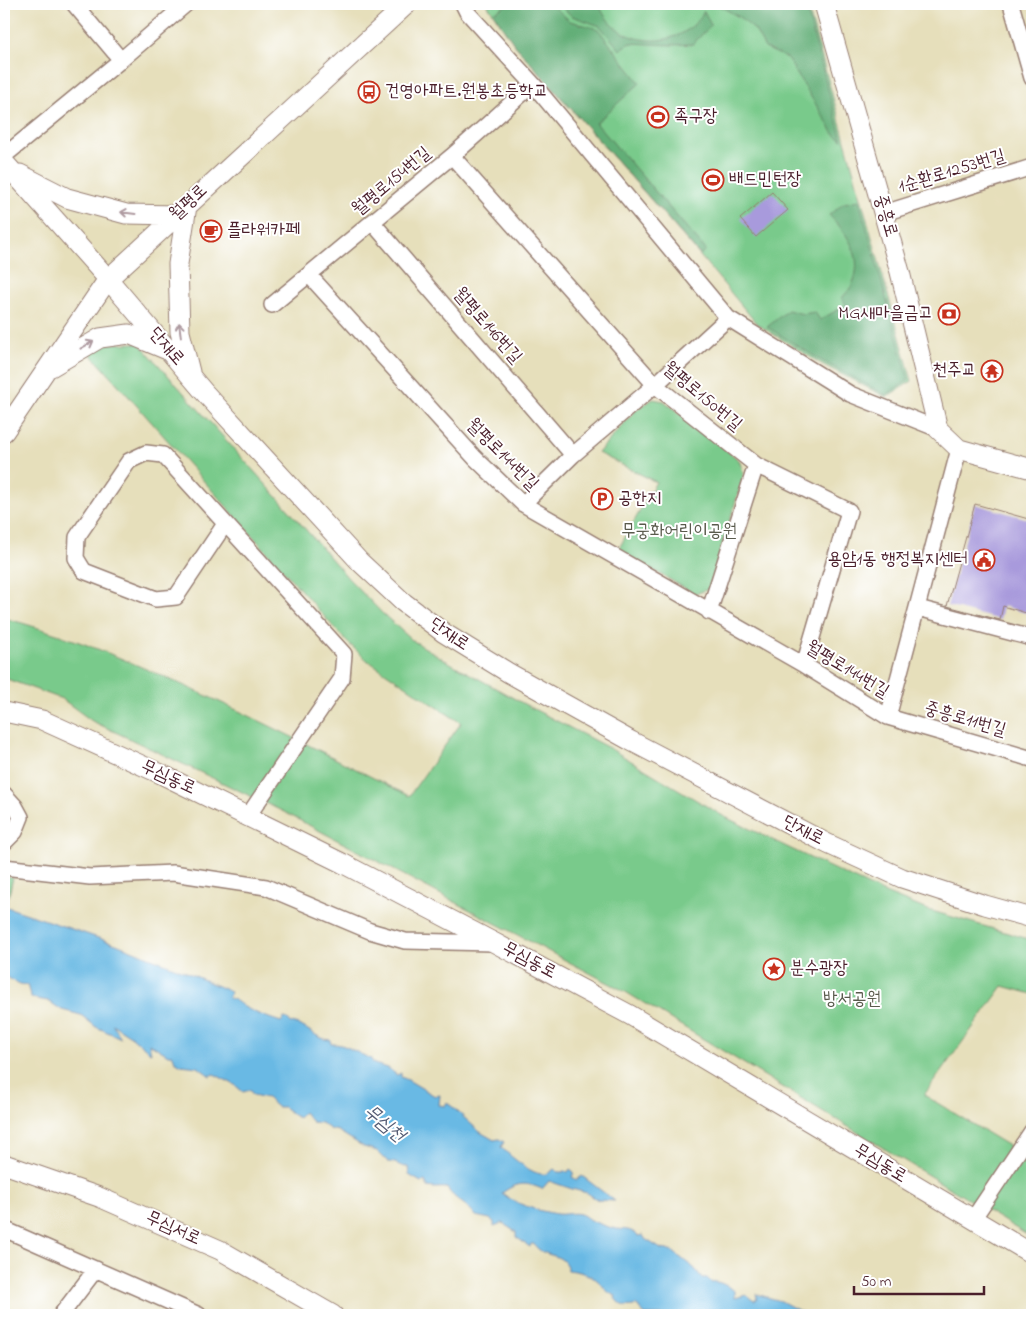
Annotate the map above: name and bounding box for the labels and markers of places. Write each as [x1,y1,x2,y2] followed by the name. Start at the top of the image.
[385,79,548,105] place label: 건영아파트.원봉초등학교
[357,80,381,104] bus stop icon: 건영아파트.원봉초등학교
[674,104,717,130] place label: 족구장
[646,105,670,129] sports icon: 족구장
[729,167,801,193] place label: 배드민턴장
[701,168,725,192] sports icon: 배드민턴장
[227,218,300,244] place label: 플라워카페
[199,219,223,243] cafe icon: 플라워카페
[838,301,933,327] place label: MG새마을금고
[937,302,961,326] bank icon: MG새마을금고
[933,358,976,384] place label: 천주교
[980,359,1004,383] temple icon: 천주교
[618,486,661,512] place label: 공한지
[590,487,614,511] parking icon: 공한지
[827,547,968,573] place label: 용암1동 행정복지센터
[972,548,996,572] public building icon: 용암1동 행정복지센터
[790,956,848,982] place label: 분수광장
[762,957,786,981] place icon: 분수광장

